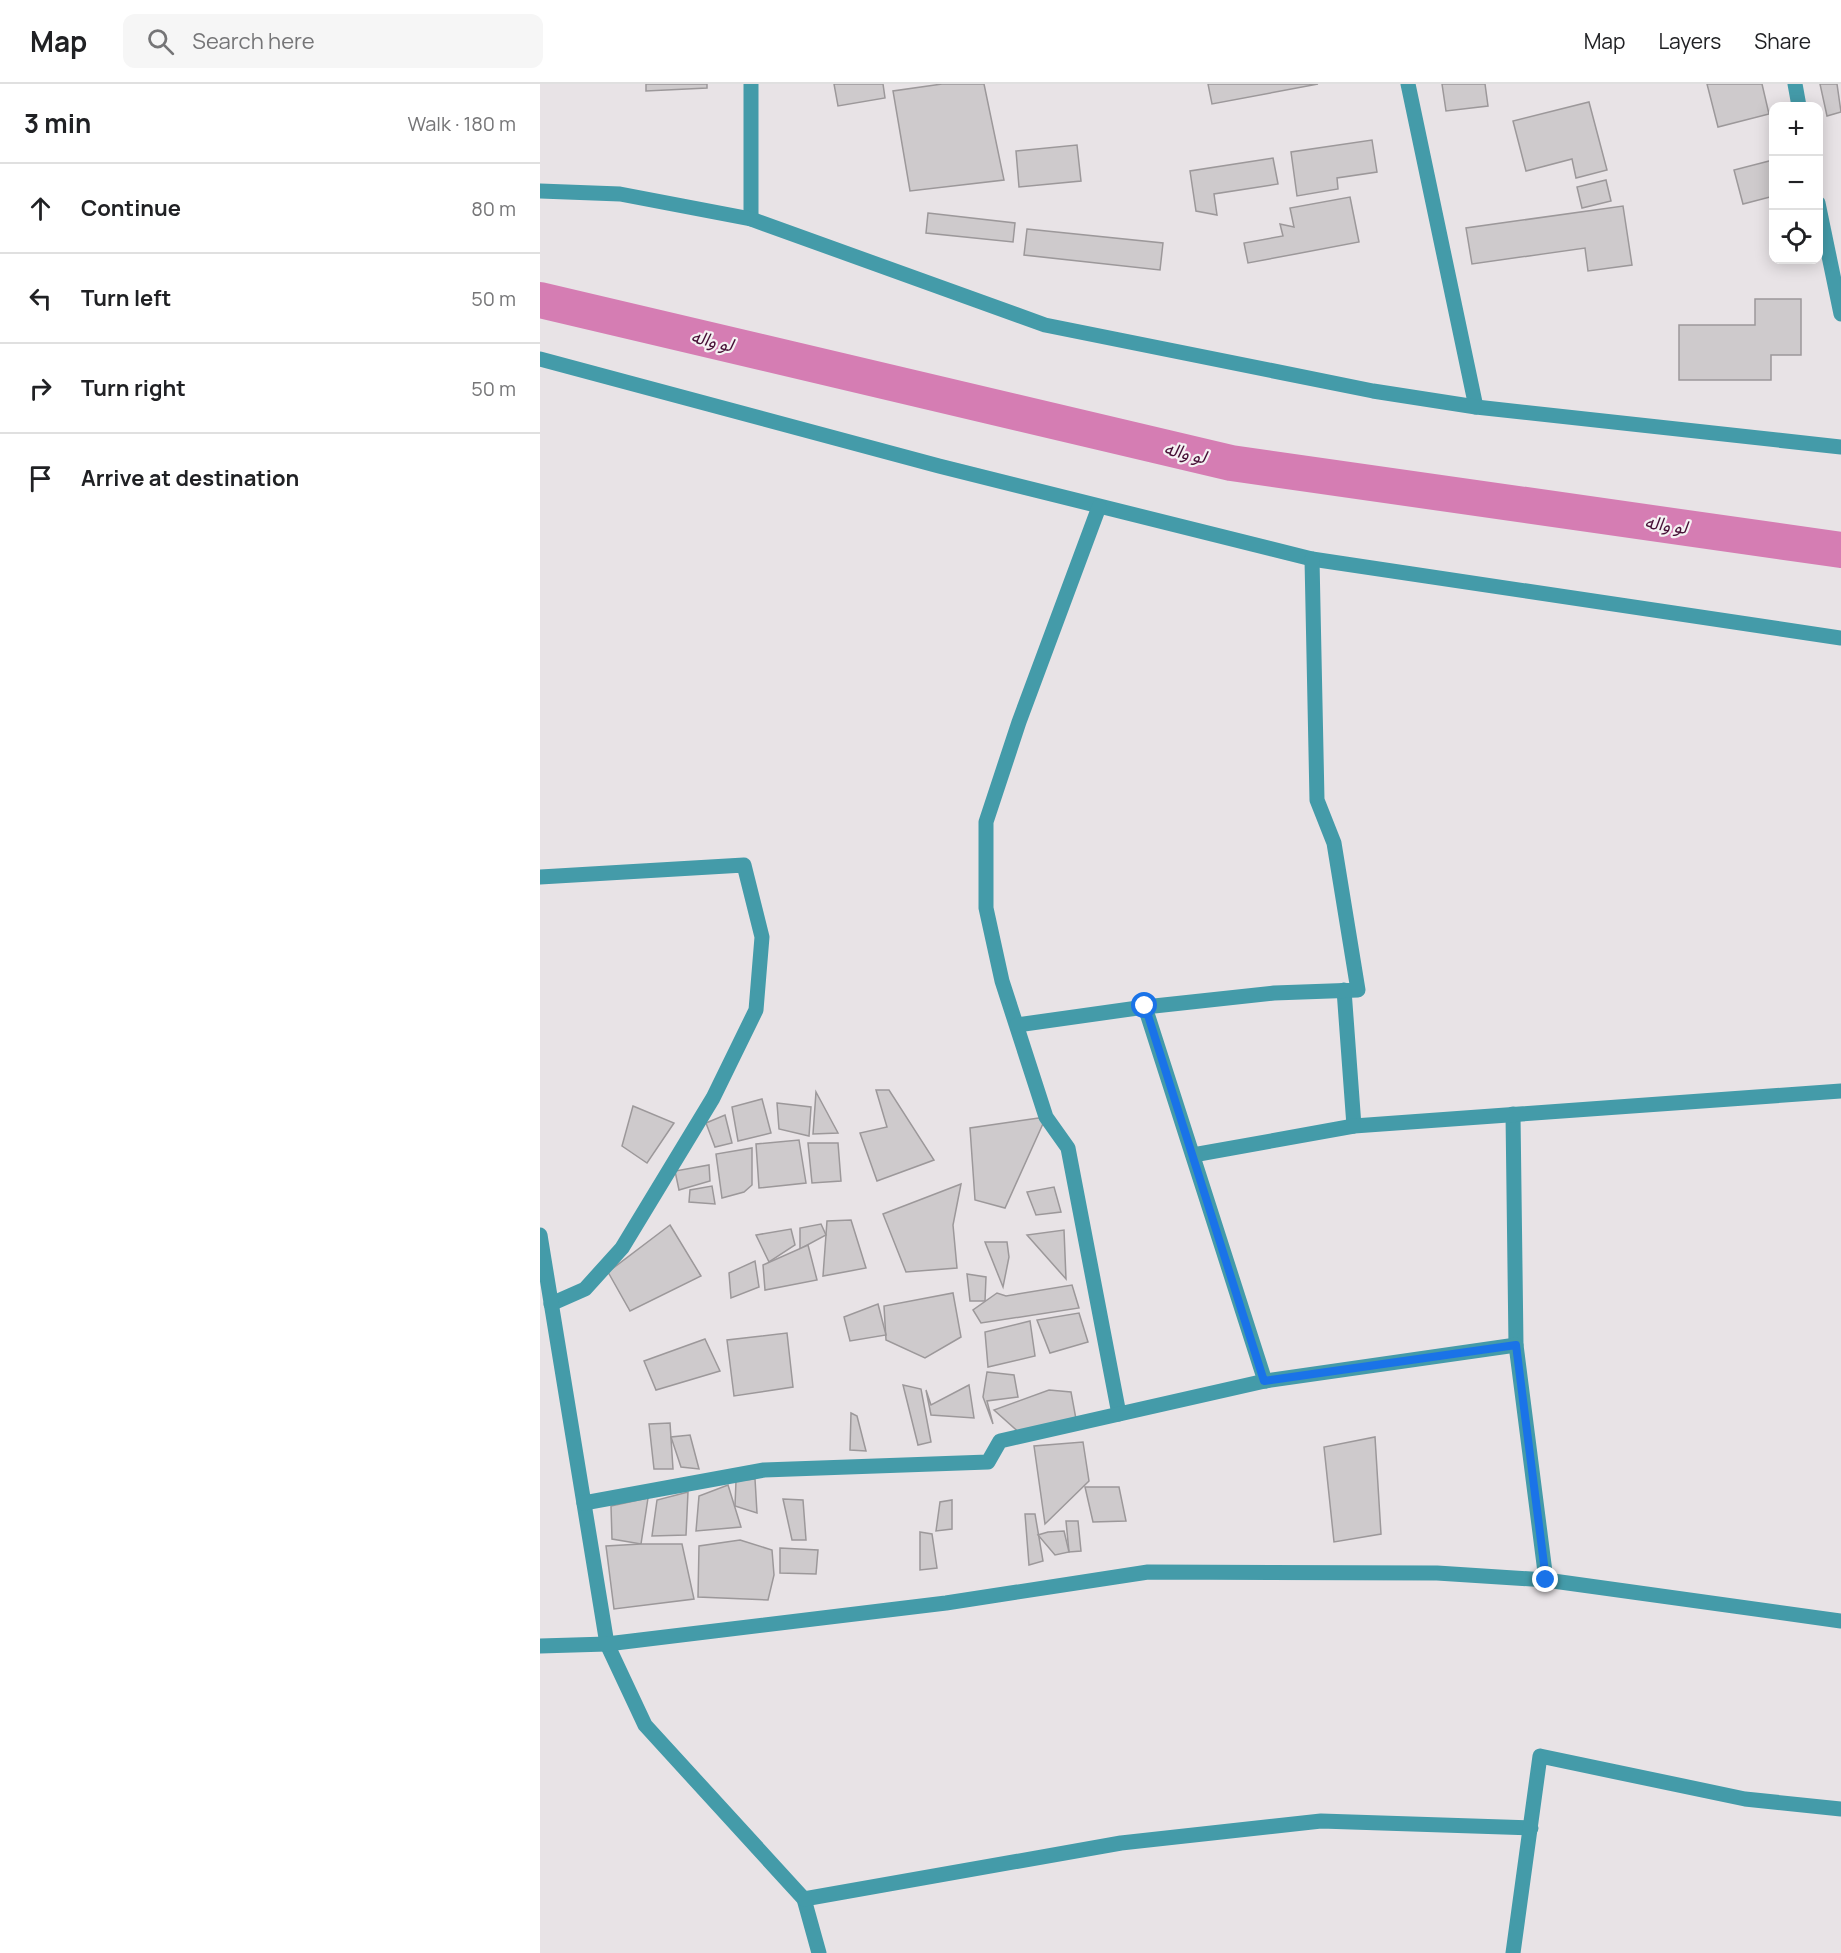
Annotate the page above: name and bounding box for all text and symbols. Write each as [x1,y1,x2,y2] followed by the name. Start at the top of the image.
[123,14,543,68] search box
[30,22,87,60] text: Map
[144,25,177,58] icon: search
[192,26,315,56] text: Search here
[1584,27,1625,55] text: Map
[1658,27,1721,55] text: Layers
[1754,27,1811,55] text: Share
[1769,102,1823,264] map controls
[1769,102,1823,156] button: +
[24,105,91,141] text: 3 min
[407,110,516,137] text: Walk · 180 m
[1769,156,1823,210] button: −
[24,192,57,225] icon: ahead
[81,193,181,223] text: Continue
[471,195,516,222] text: 80 m
[1769,210,1823,264] button: locate
[24,282,57,315] icon: left
[81,283,171,313] text: Turn left
[471,285,516,312] text: 50 m
[689,324,738,357] water label: لو واله
[24,372,57,405] icon: right
[81,373,186,403] text: Turn right
[471,375,516,402] text: 50 m
[1162,436,1211,469] water label: لو واله
[24,462,57,495] icon: arrive
[81,463,299,493] text: Arrive at destination
[1643,509,1691,539] water label: لو واله
[1131,992,1157,1018] route start
[1532,1566,1558,1592] route end

